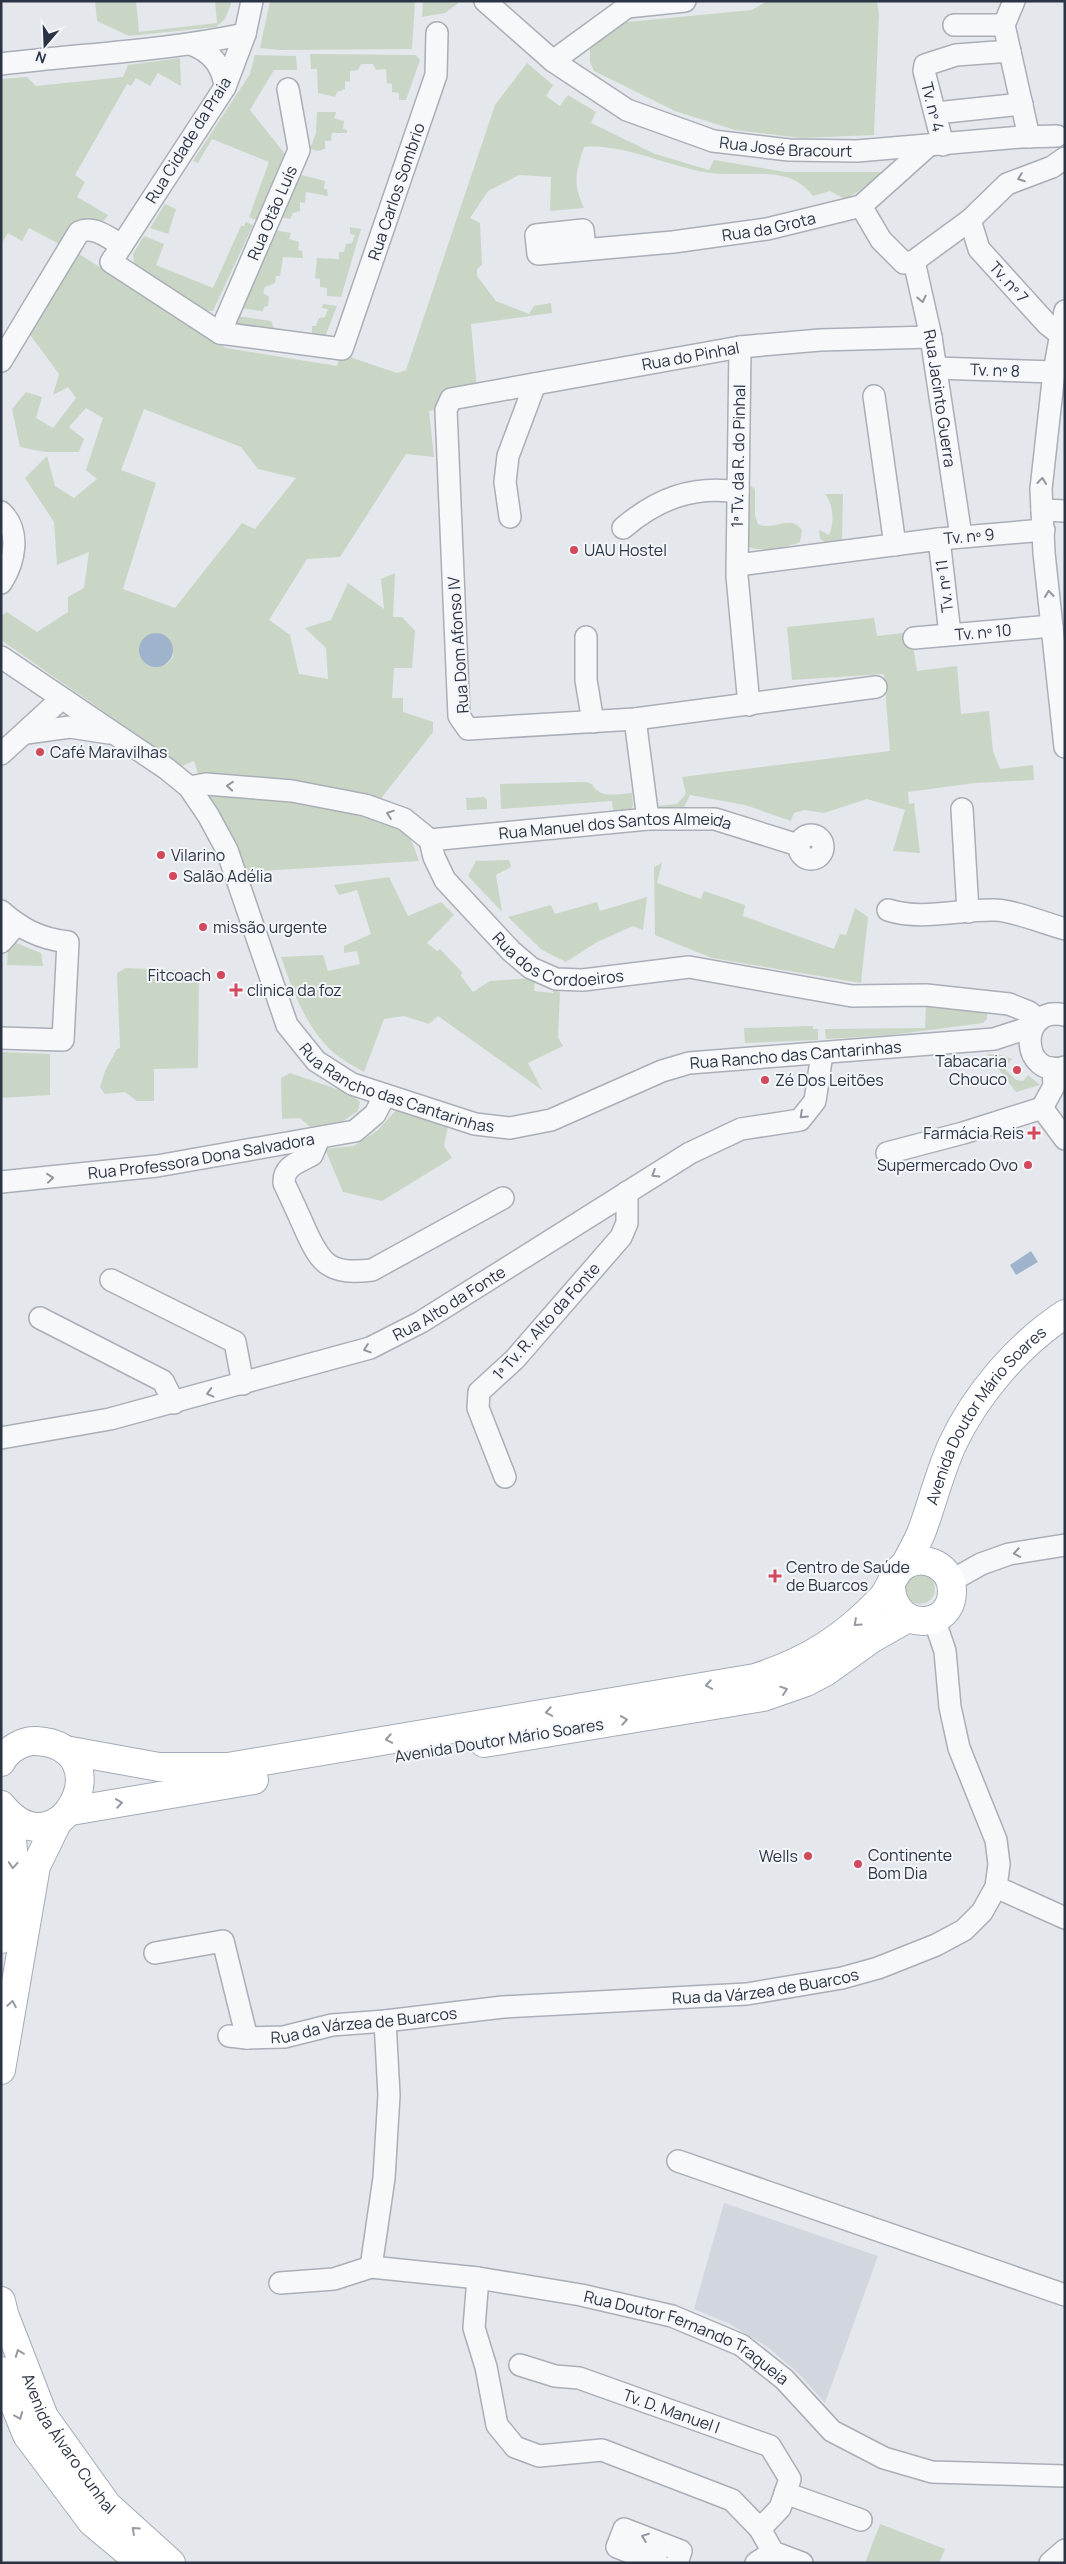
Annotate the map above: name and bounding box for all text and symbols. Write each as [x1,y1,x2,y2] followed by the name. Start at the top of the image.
[20,20,70,70] north arrow
[33,47,48,68] text: N
[140,72,236,208] street label: Rua Cidade da Praia
[916,80,950,134] street label: Tv. nº 4
[362,120,430,263] street label: Rua Carlos Sombrio
[718,131,852,162] street label: Rua José Bracourt
[242,162,302,264] street label: Rua Otão Luís
[1017,172,1026,182] one-way arrow
[721,207,818,246] street label: Rua da Grota
[984,256,1034,308] street label: Tv. nº 7
[916,295,927,304] one-way arrow
[919,327,961,469] street label: Rua Jacinto Guerra
[640,336,741,375] street label: Rua do Pinhal
[970,358,1020,382] street label: Tv. nº 8
[726,384,750,528] street label: 1ª Tv. da R. do Pinhal
[1036,477,1047,485] one-way arrow
[943,523,995,549] street label: Tv. nº 9
[584,539,667,561] place label: UAU Hostel
[568,544,580,556] marker: UAU Hostel
[930,558,958,614] street label: Tv. nº 11
[442,575,474,714] street label: Rua Dom Afonso IV
[1043,590,1054,598] one-way arrow
[954,619,1012,645] street label: Tv. nº 10
[50,741,167,763] place label: Café Maravilhas
[34,746,46,758] marker: Café Maravilhas
[226,781,234,792] one-way arrow
[498,808,735,844] street label: Rua Manuel dos Santos Almeida
[386,810,394,820] one-way arrow
[171,844,225,866] place label: Vilarino
[155,849,167,861] marker: Vilarino
[183,865,272,887] place label: Salão Adélia
[167,870,179,882] marker: Salão Adélia
[213,916,327,938] place label: missão urgente
[197,921,209,933] marker: missão urgente
[487,927,625,991] street label: Rua dos Cordoeiros
[148,964,211,986] place label: Fitcoach
[215,969,227,981] marker: Fitcoach
[247,979,342,1001] place label: clinica da foz
[229,983,243,997] marker: clinica da foz
[689,1035,902,1074] street label: Rua Rancho das Cantarinhas
[294,1038,496,1137] street label: Rua Rancho das Cantarinhas
[935,1050,1007,1090] place label: Tabacaria Chouco
[1011,1064,1023,1076] marker: Tabacaria Chouco
[775,1069,884,1091] place label: Zé Dos Leitões
[759,1074,771,1086] marker: Zé Dos Leitões
[800,1109,809,1118] one-way arrow
[923,1122,1024,1144] place label: Farmácia Reis
[87,1127,316,1184] street label: Rua Professora Dona Salvadora
[1028,1127,1040,1139] marker: Farmácia Reis
[877,1154,1018,1176] place label: Supermercado Ovo
[1022,1159,1034,1171] marker: Supermercado Ovo
[652,1168,661,1178] one-way arrow
[46,1173,54,1184] one-way arrow
[487,1258,605,1384] street label: 1ª Tv. R. Alto da Fonte
[389,1261,510,1346] street label: Rua Alto da Fonte
[920,1321,1051,1508] street label: Avenida Doutor Mário Soares
[363,1343,372,1353] one-way arrow
[207,1387,215,1397] one-way arrow
[1012,1547,1021,1557] one-way arrow
[786,1556,910,1596] place label: Centro de Saúde de Buarcos
[768,1569,782,1583] marker: Centro de Saúde de Buarcos
[853,1618,862,1627] one-way arrow
[705,1680,714,1690] one-way arrow
[779,1686,788,1696] one-way arrow
[545,1707,554,1717] one-way arrow
[393,1713,605,1767] street label: Avenida Doutor Mário Soares
[620,1715,629,1725] one-way arrow
[385,1734,393,1744] one-way arrow
[114,1798,123,1808] one-way arrow
[868,1844,952,1884] place label: Continente Bom Dia
[759,1845,798,1867] place label: Wells
[802,1850,814,1862] marker: Wells
[852,1858,864,1870] marker: Continente Bom Dia
[7,1861,18,1869] one-way arrow
[671,1963,861,2009] street label: Rua da Várzea de Buarcos
[7,2000,17,2009] one-way arrow
[270,2002,458,2048] street label: Rua da Várzea de Buarcos
[582,2285,794,2390] street label: Rua Doutor Fernando Traqueia
[15,2349,25,2357] one-way arrow
[17,2370,121,2519] street label: Avenida Álvaro Cunhal
[620,2384,723,2438] street label: Tv. D. Manuel I
[13,2411,24,2420] one-way arrow
[131,2527,140,2536] one-way arrow
[641,2533,650,2543] one-way arrow

